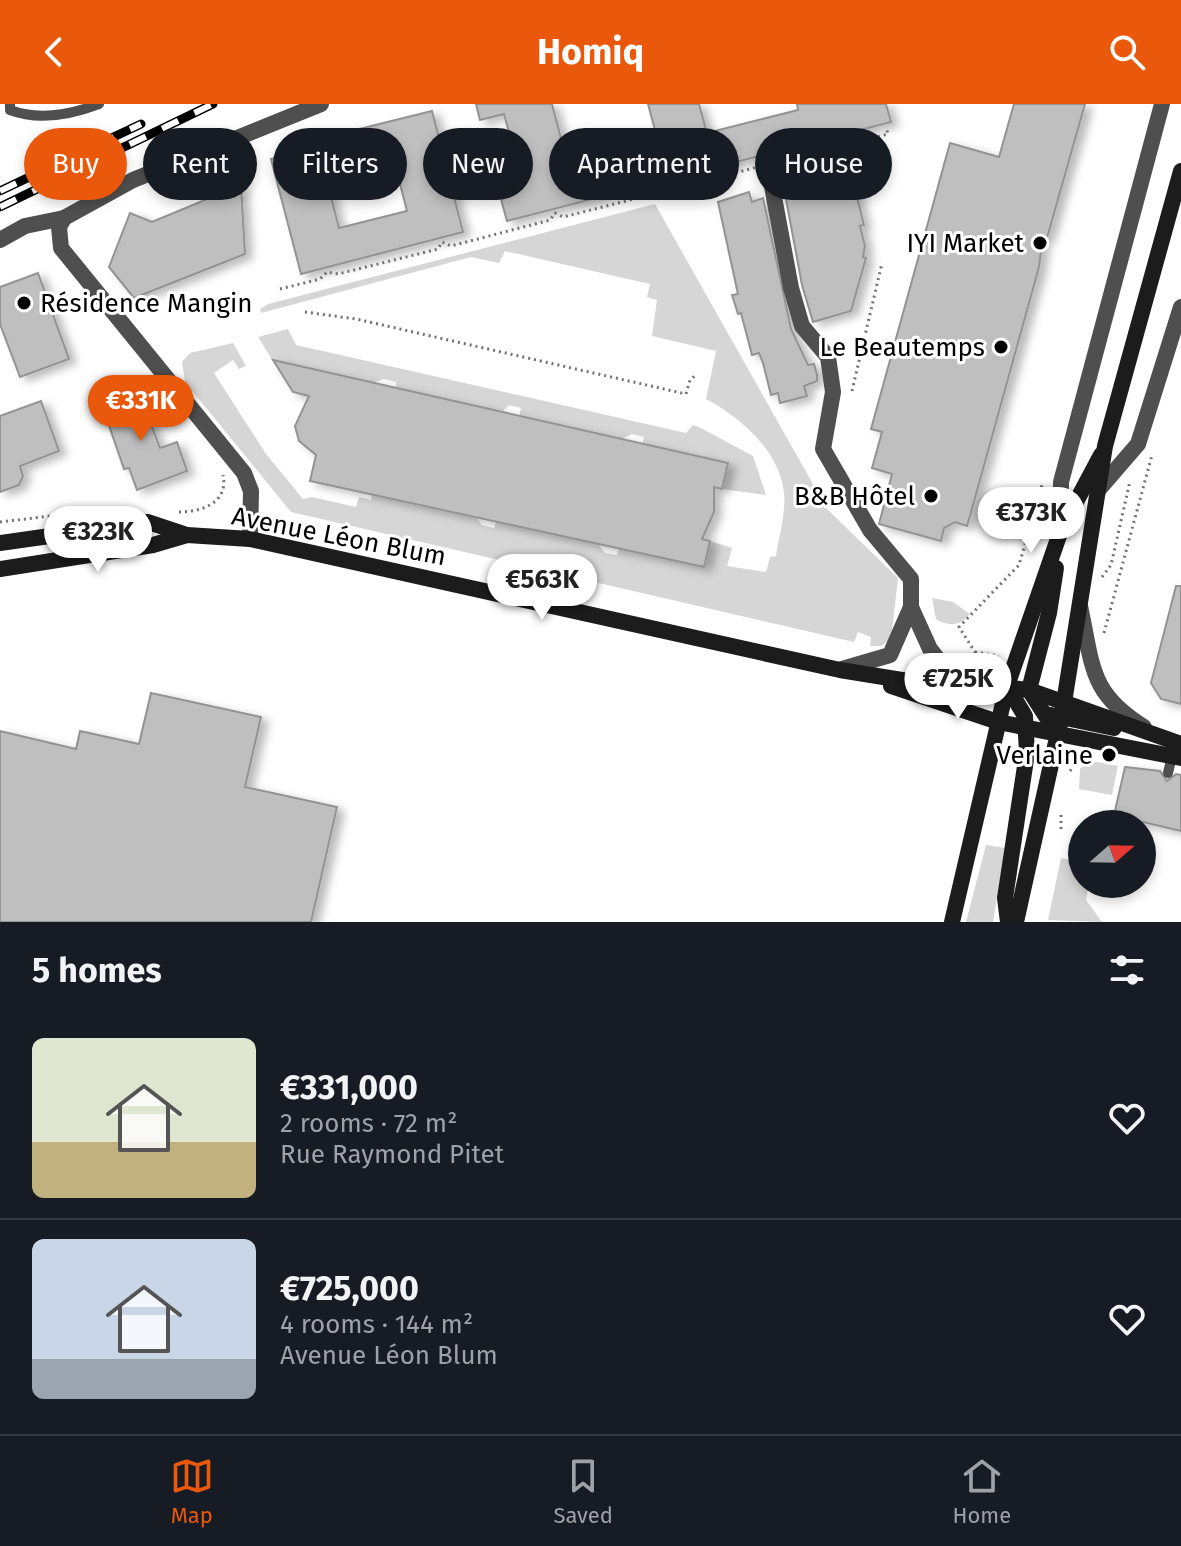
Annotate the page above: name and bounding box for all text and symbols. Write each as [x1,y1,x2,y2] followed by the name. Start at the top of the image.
[32,30,76,74] icon: back
[537,30,644,74] text: Homiq
[1105,30,1149,74] icon: search
[24,128,127,200] chip: Buy
[143,128,257,200] chip: Rent
[273,128,407,200] chip: Filters
[423,128,533,200] chip: New
[549,128,739,200] chip: Apartment
[755,128,892,200] chip: House
[906,228,1025,259] place label: IYI Market
[1031,234,1049,252] marker: IYI Market
[40,288,253,319] place label: Résidence Mangin
[15,294,33,312] marker: Résidence Mangin
[820,332,985,363] place label: Le Beautemps
[992,338,1010,356] marker: Le Beautemps
[85,375,197,443] pin: €331K
[106,385,176,416] text: €331K
[794,481,915,512] place label: B&B Hôtel
[922,487,940,505] marker: B&B Hôtel
[975,487,1087,555] pin: €373K
[996,497,1066,528] text: €373K
[229,500,449,572] street label: Avenue Léon Blum
[42,506,154,574] pin: €323K
[62,516,134,547] text: €323K
[486,554,598,622] pin: €563K
[505,564,579,595] text: €563K
[902,653,1014,721] pin: €725K
[922,663,994,694] text: €725K
[997,740,1093,771] place label: Verlaine
[1100,746,1118,764] marker: Verlaine
[1068,810,1156,898] north arrow
[1068,810,1156,898] map controls
[1105,948,1149,992] icon: filters
[32,950,162,991] text: 5 homes
[280,1067,418,1108] text: €331,000
[96,1070,192,1166] icon: home
[1105,1096,1149,1140] icon: heart
[280,1108,457,1139] text: 2 rooms · 72 m²
[280,1139,504,1170] text: Rue Raymond Pitet
[280,1268,419,1309] text: €725,000
[96,1271,192,1367] icon: home
[1105,1297,1149,1341] icon: heart
[280,1309,473,1340] text: 4 rooms · 144 m²
[280,1340,498,1371] text: Avenue Léon Blum
[170,1454,214,1529] tab: Map
[553,1454,613,1529] tab: Saved
[953,1454,1011,1529] tab: Home

